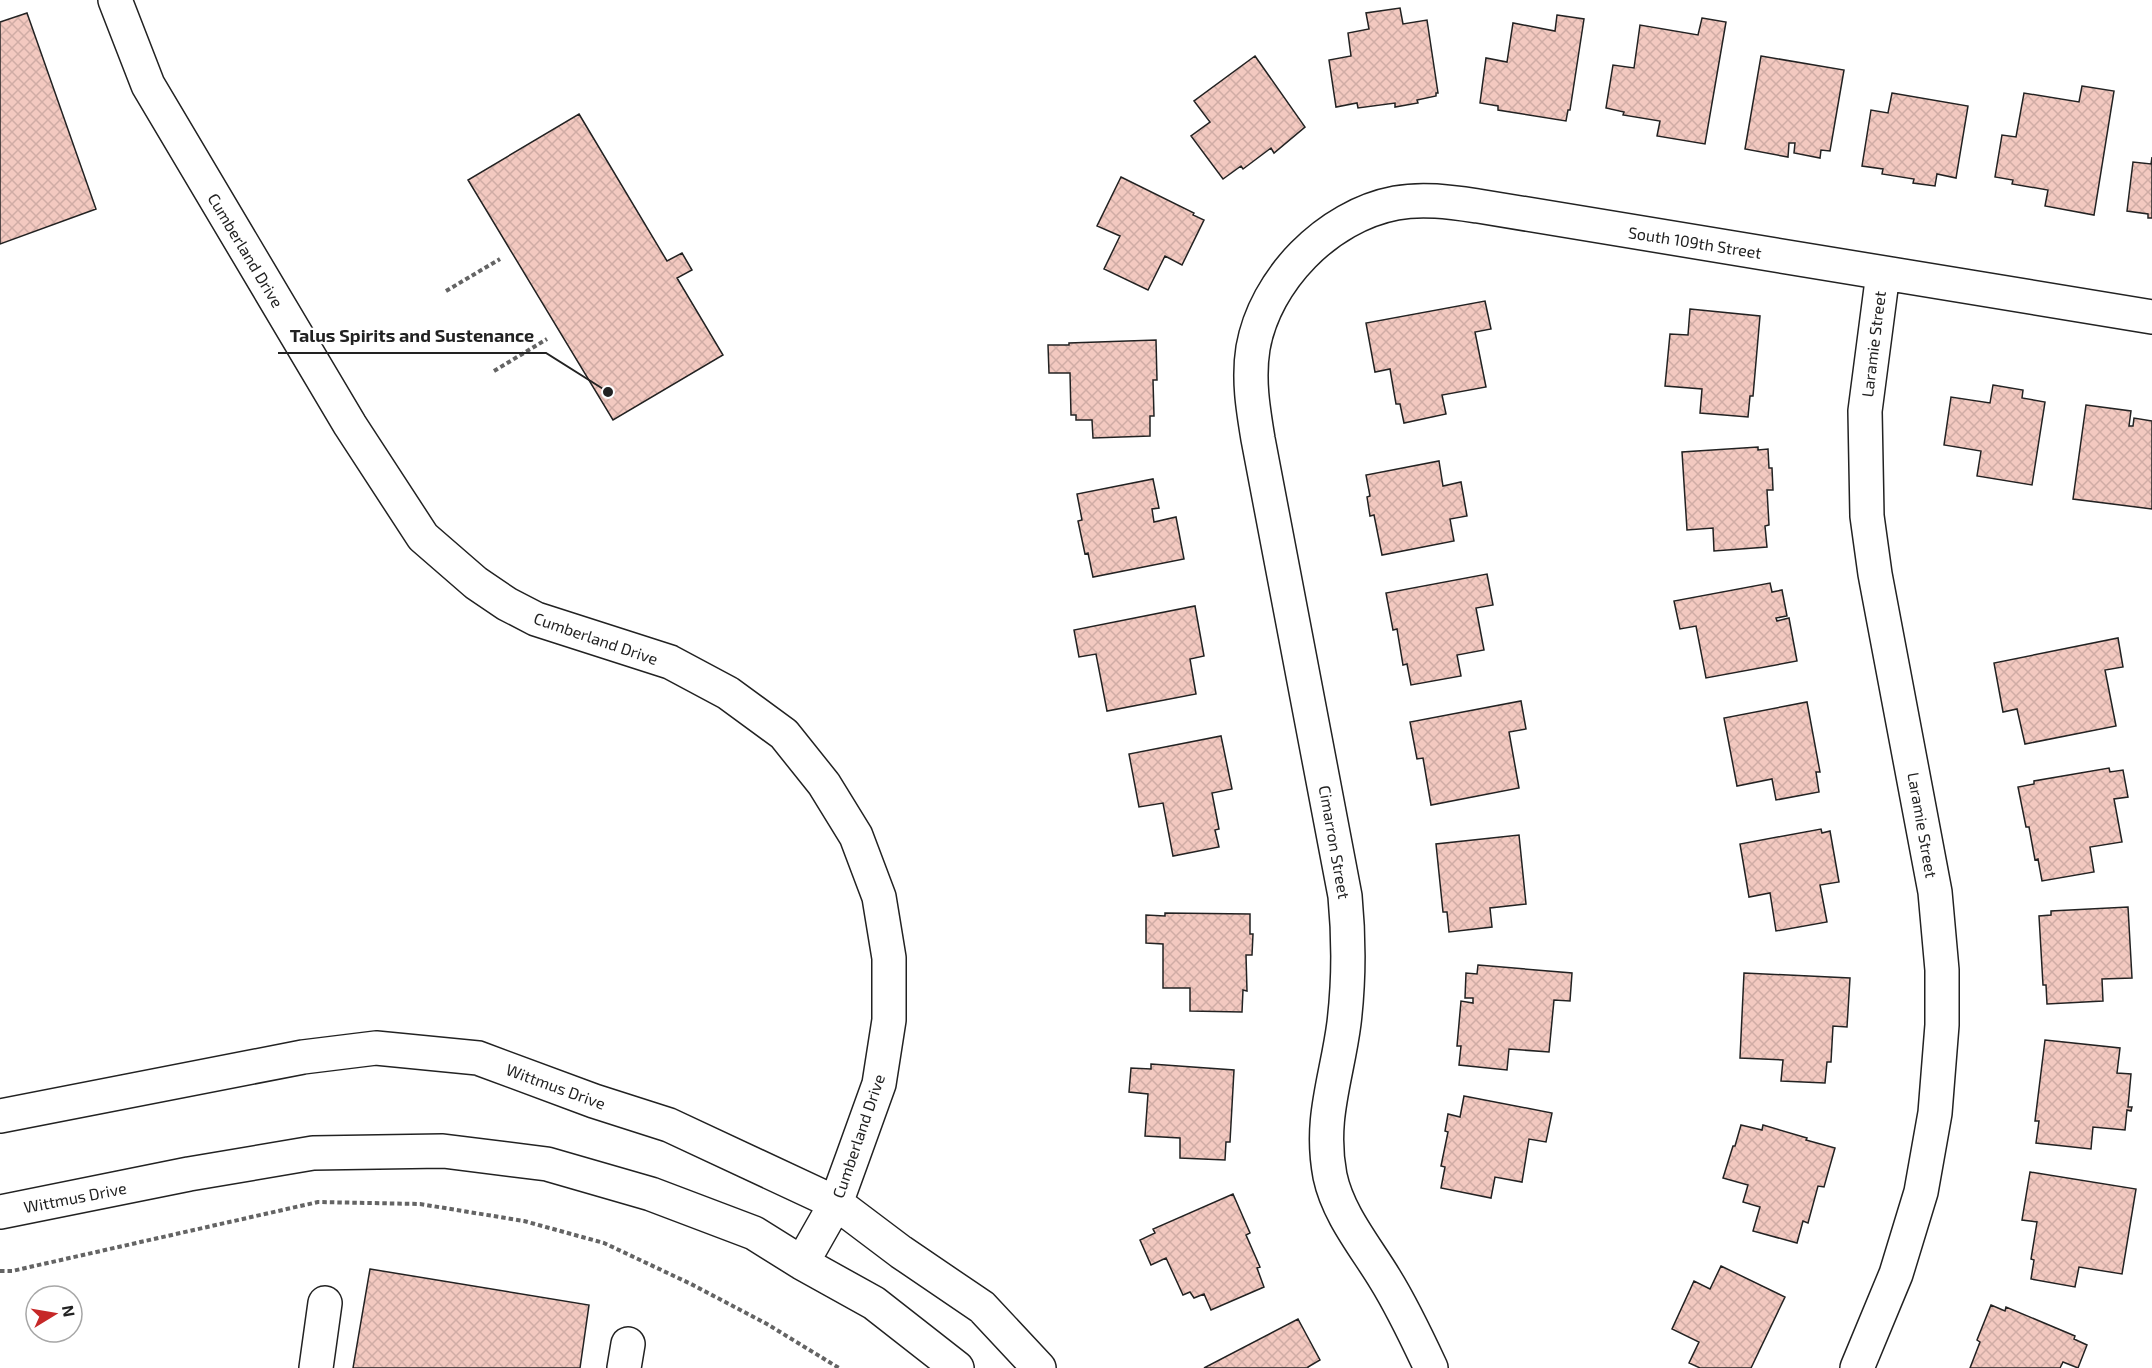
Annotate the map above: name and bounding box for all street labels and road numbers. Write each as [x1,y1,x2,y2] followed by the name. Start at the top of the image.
[204,189,288,311] street label: Cumberland Drive
[1627,222,1763,262] street label: South 109th Street
[1857,290,1889,398] street label: Laramie Street
[531,608,661,668] street label: Cumberland Drive
[1904,771,1942,879] street label: Laramie Street
[1316,784,1354,900] street label: Cimarron Street
[504,1059,608,1113] street label: Wittmus Drive
[828,1071,888,1201] street label: Cumberland Drive
[22,1178,128,1216] street label: Wittmus Drive

